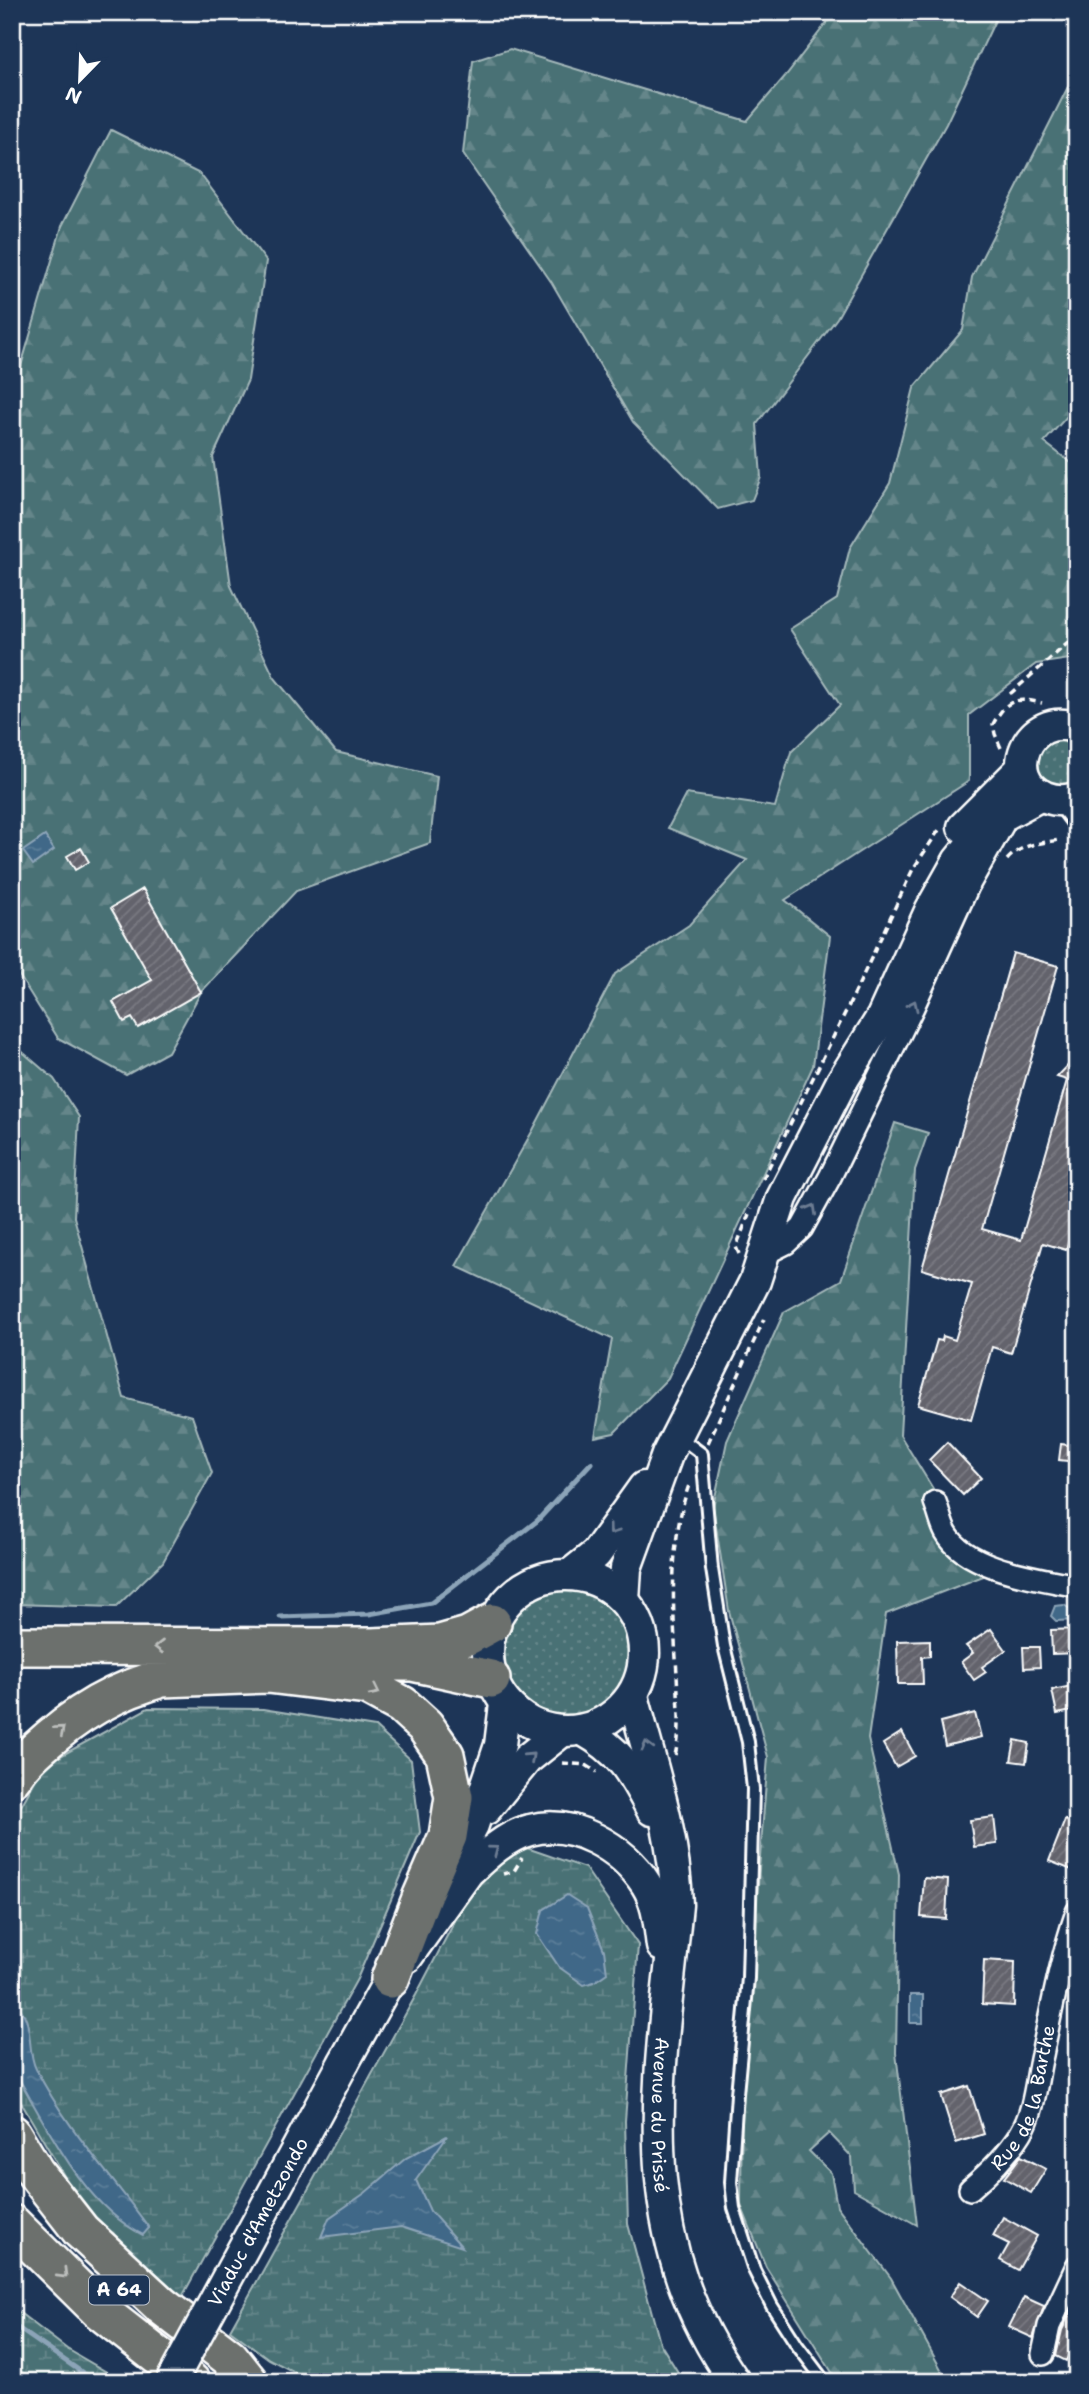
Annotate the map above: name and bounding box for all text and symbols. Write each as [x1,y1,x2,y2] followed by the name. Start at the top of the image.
[46,46,116,116] north arrow
[62,81,85,110] text: N
[905,1000,919,1012] one-way arrow
[804,1204,817,1216] one-way arrow
[609,1523,621,1535] one-way arrow
[153,1639,164,1655] one-way arrow
[368,1683,380,1697] one-way arrow
[52,1726,65,1738] one-way arrow
[641,1740,655,1752] one-way arrow
[522,1753,535,1766] one-way arrow
[486,1846,499,1858] one-way arrow
[985,2023,1060,2176] street label: Rue de la Barthe
[646,2036,676,2194] street label: Avenue du Prissé
[202,2133,313,2311] street label: Viaduc d'Ametzondo
[55,2266,68,2279] one-way arrow
[89,2276,149,2304] road number: A 64

